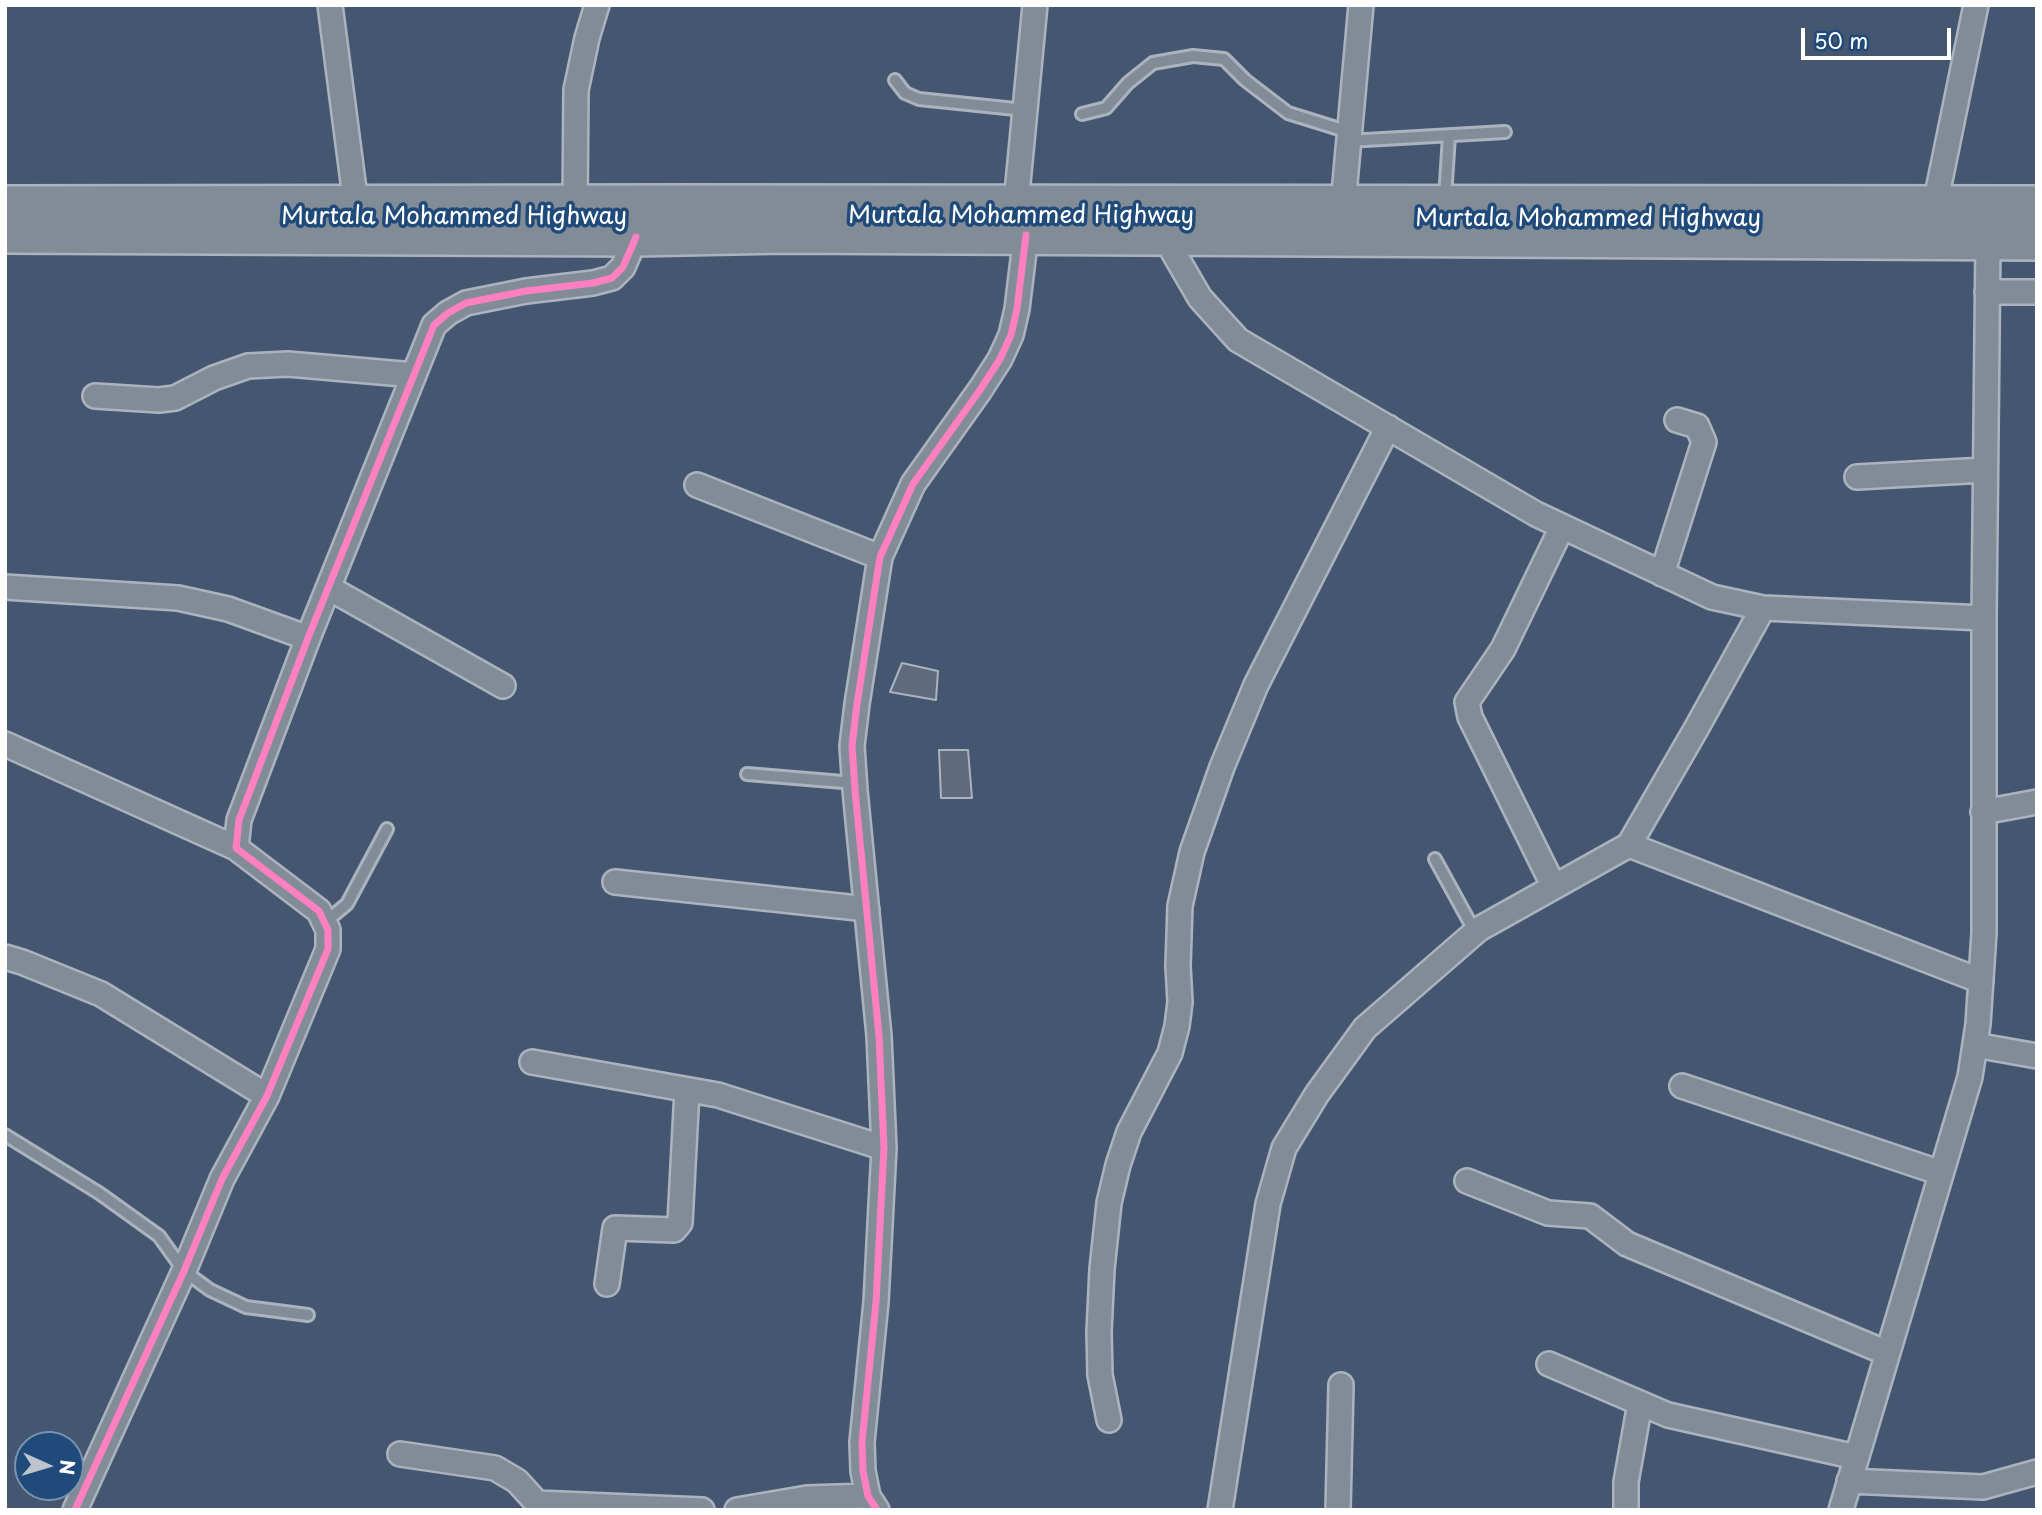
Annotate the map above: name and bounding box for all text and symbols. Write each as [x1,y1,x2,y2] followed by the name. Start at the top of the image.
[1804,14,1954,58] scale bar
[1814,24,1868,56] text: 50 m
[848,202,1194,230] street label: Murtala Mohammed Highway
[281,203,627,231] street label: Murtala Mohammed Highway
[1415,205,1761,233] street label: Murtala Mohammed Highway
[14,1431,84,1501] north arrow
[53,1459,82,1476] text: N

